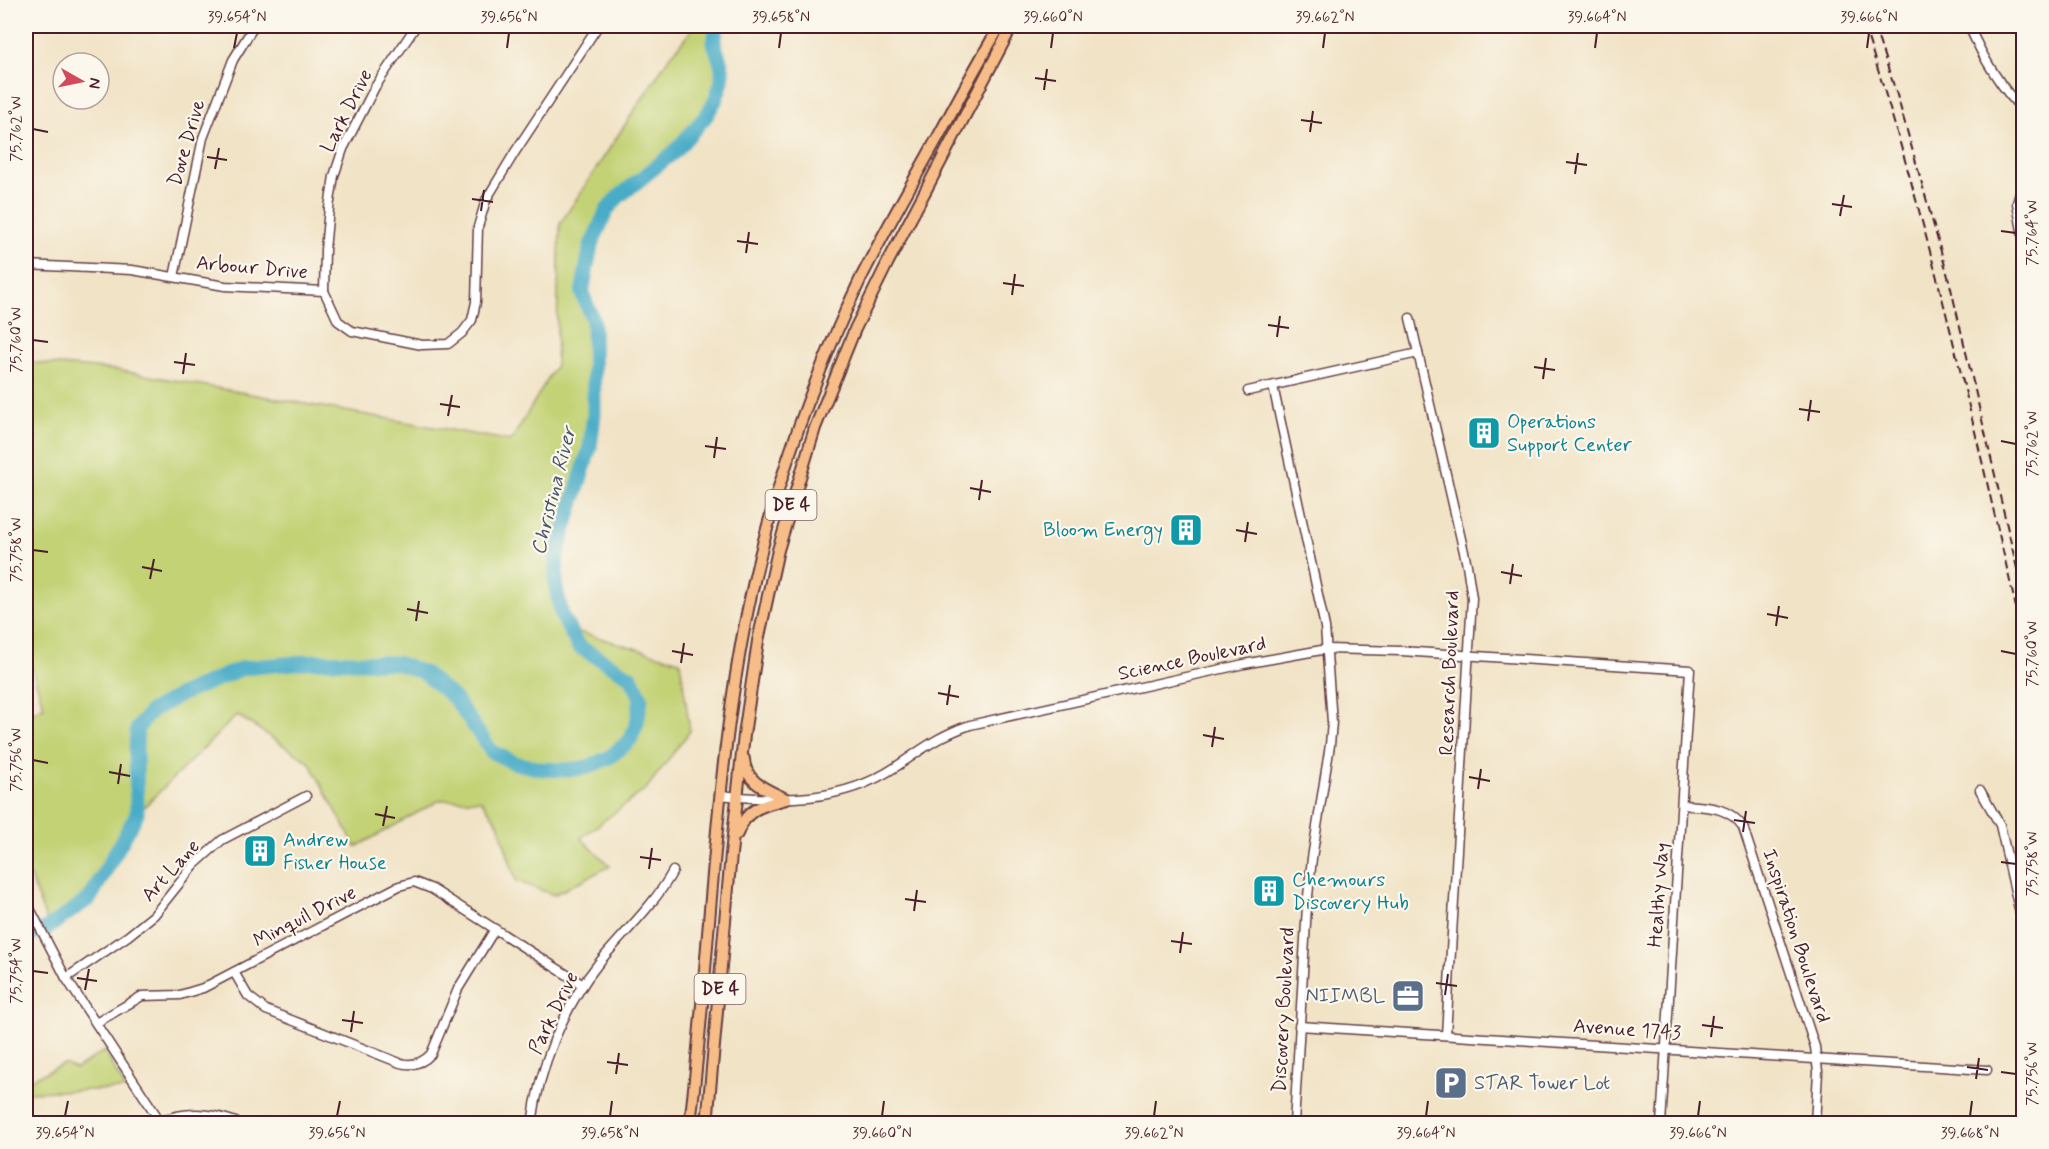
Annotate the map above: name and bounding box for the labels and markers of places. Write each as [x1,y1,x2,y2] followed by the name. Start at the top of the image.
[1507,409,1632,459] place label: Operations Support Center
[1466,415,1502,451] building icon: Operations Support Center
[1168,512,1204,548] building icon: Bloom Energy
[1043,517,1163,545] place label: Bloom Energy
[283,827,387,877] place label: Andrew Fisher House
[242,833,278,869] building icon: Andrew Fisher House
[1292,867,1409,917] place label: Chemours Discovery Hub
[1251,873,1287,909] building icon: Chemours Discovery Hub
[1390,978,1426,1014] office icon: NIIMBL
[1305,983,1386,1010] place label: NIIMBL
[1433,1065,1469,1101] parking icon: STAR Tower Lot
[1474,1070,1610,1097] place label: STAR Tower Lot

